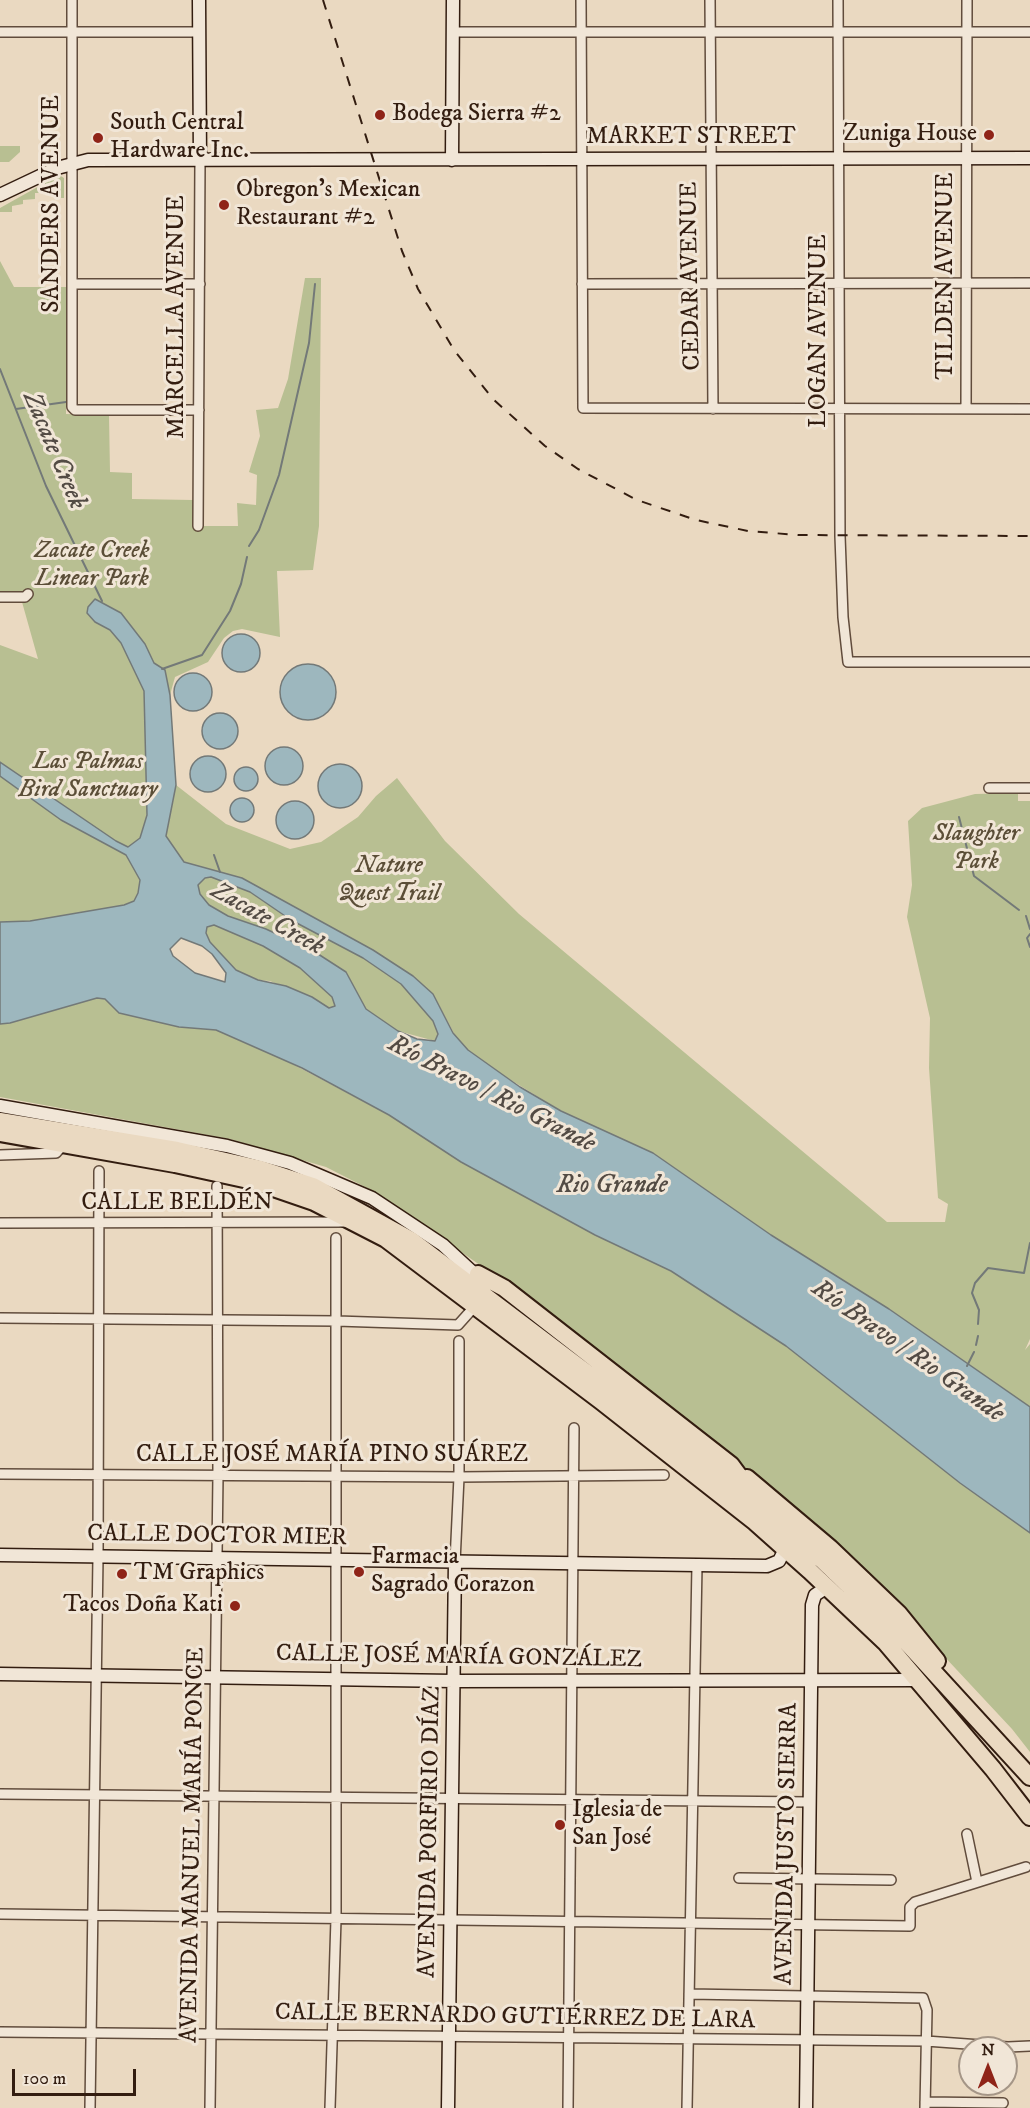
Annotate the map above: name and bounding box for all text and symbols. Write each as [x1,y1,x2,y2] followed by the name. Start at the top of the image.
[39,95,67,313] street label: SANDERS AVENUE
[392,101,561,129] place label: Bodega Sierra #2
[373,108,387,122] marker: Bodega Sierra #2
[110,110,249,166] place label: South Central Hardware Inc.
[843,121,977,149] place label: Zuniga House
[586,124,796,152] street label: MARKET STREET
[982,128,996,142] marker: Zuniga House
[91,131,105,145] marker: South Central Hardware Inc.
[933,173,961,379] street label: TILDEN AVENUE
[236,177,420,233] place label: Obregon's Mexican Restaurant #2
[676,181,708,371] street label: CEDAR AVENUE
[164,195,192,439] street label: MARCELLA AVENUE
[217,198,231,212] marker: Obregon's Mexican Restaurant #2
[806,234,834,428] street label: LOGAN AVENUE
[14,388,92,514] water label: Zacate Creek
[35,538,149,594] park label: Zacate Creek Linear Park
[18,749,158,805] park label: Las Palmas Bird Sanctuary
[933,821,1019,877] park label: Slaughter Park
[338,853,440,909] park label: Nature Quest Trail
[205,876,329,964] water label: Zacate Creek
[382,1029,600,1161] water label: Río Bravo / Rio Grande
[556,1171,668,1203] water label: Rio Grande
[81,1190,273,1218] street label: CALLE BELDÉN
[805,1274,1009,1430] water label: Río Bravo / Rio Grande
[136,1442,528,1470] street label: CALLE JOSÉ MARÍA PINO SUÁREZ
[87,1520,347,1554] street label: CALLE DOCTOR MIER
[371,1544,535,1600] place label: Farmacia Sagrado Corazon
[134,1560,264,1588] place label: TM Graphics
[352,1565,366,1579] marker: Farmacia Sagrado Corazon
[115,1567,129,1581] marker: TM Graphics
[63,1592,223,1620] place label: Tacos Doña Kati
[228,1599,242,1613] marker: Tacos Doña Kati
[276,1640,642,1676] street label: CALLE JOSÉ MARÍA GONZÁLEZ
[176,1647,212,2043] street label: AVENIDA MANUEL MARÍA PONCE
[414,1686,448,1978] street label: AVENIDA PORFIRIO DÍAZ
[771,1703,805,1985] street label: AVENIDA JUSTO SIERRA
[572,1797,662,1853] place label: Iglesia de San José
[553,1818,567,1832] marker: Iglesia de San José
[275,1999,755,2037] street label: CALLE BERNARDO GUTIÉRREZ DE LARA
[958,2036,1018,2096] north arrow
[981,2040,995,2060] text: N
[15,2057,140,2095] scale bar
[23,2068,66,2090] text: 100 m

